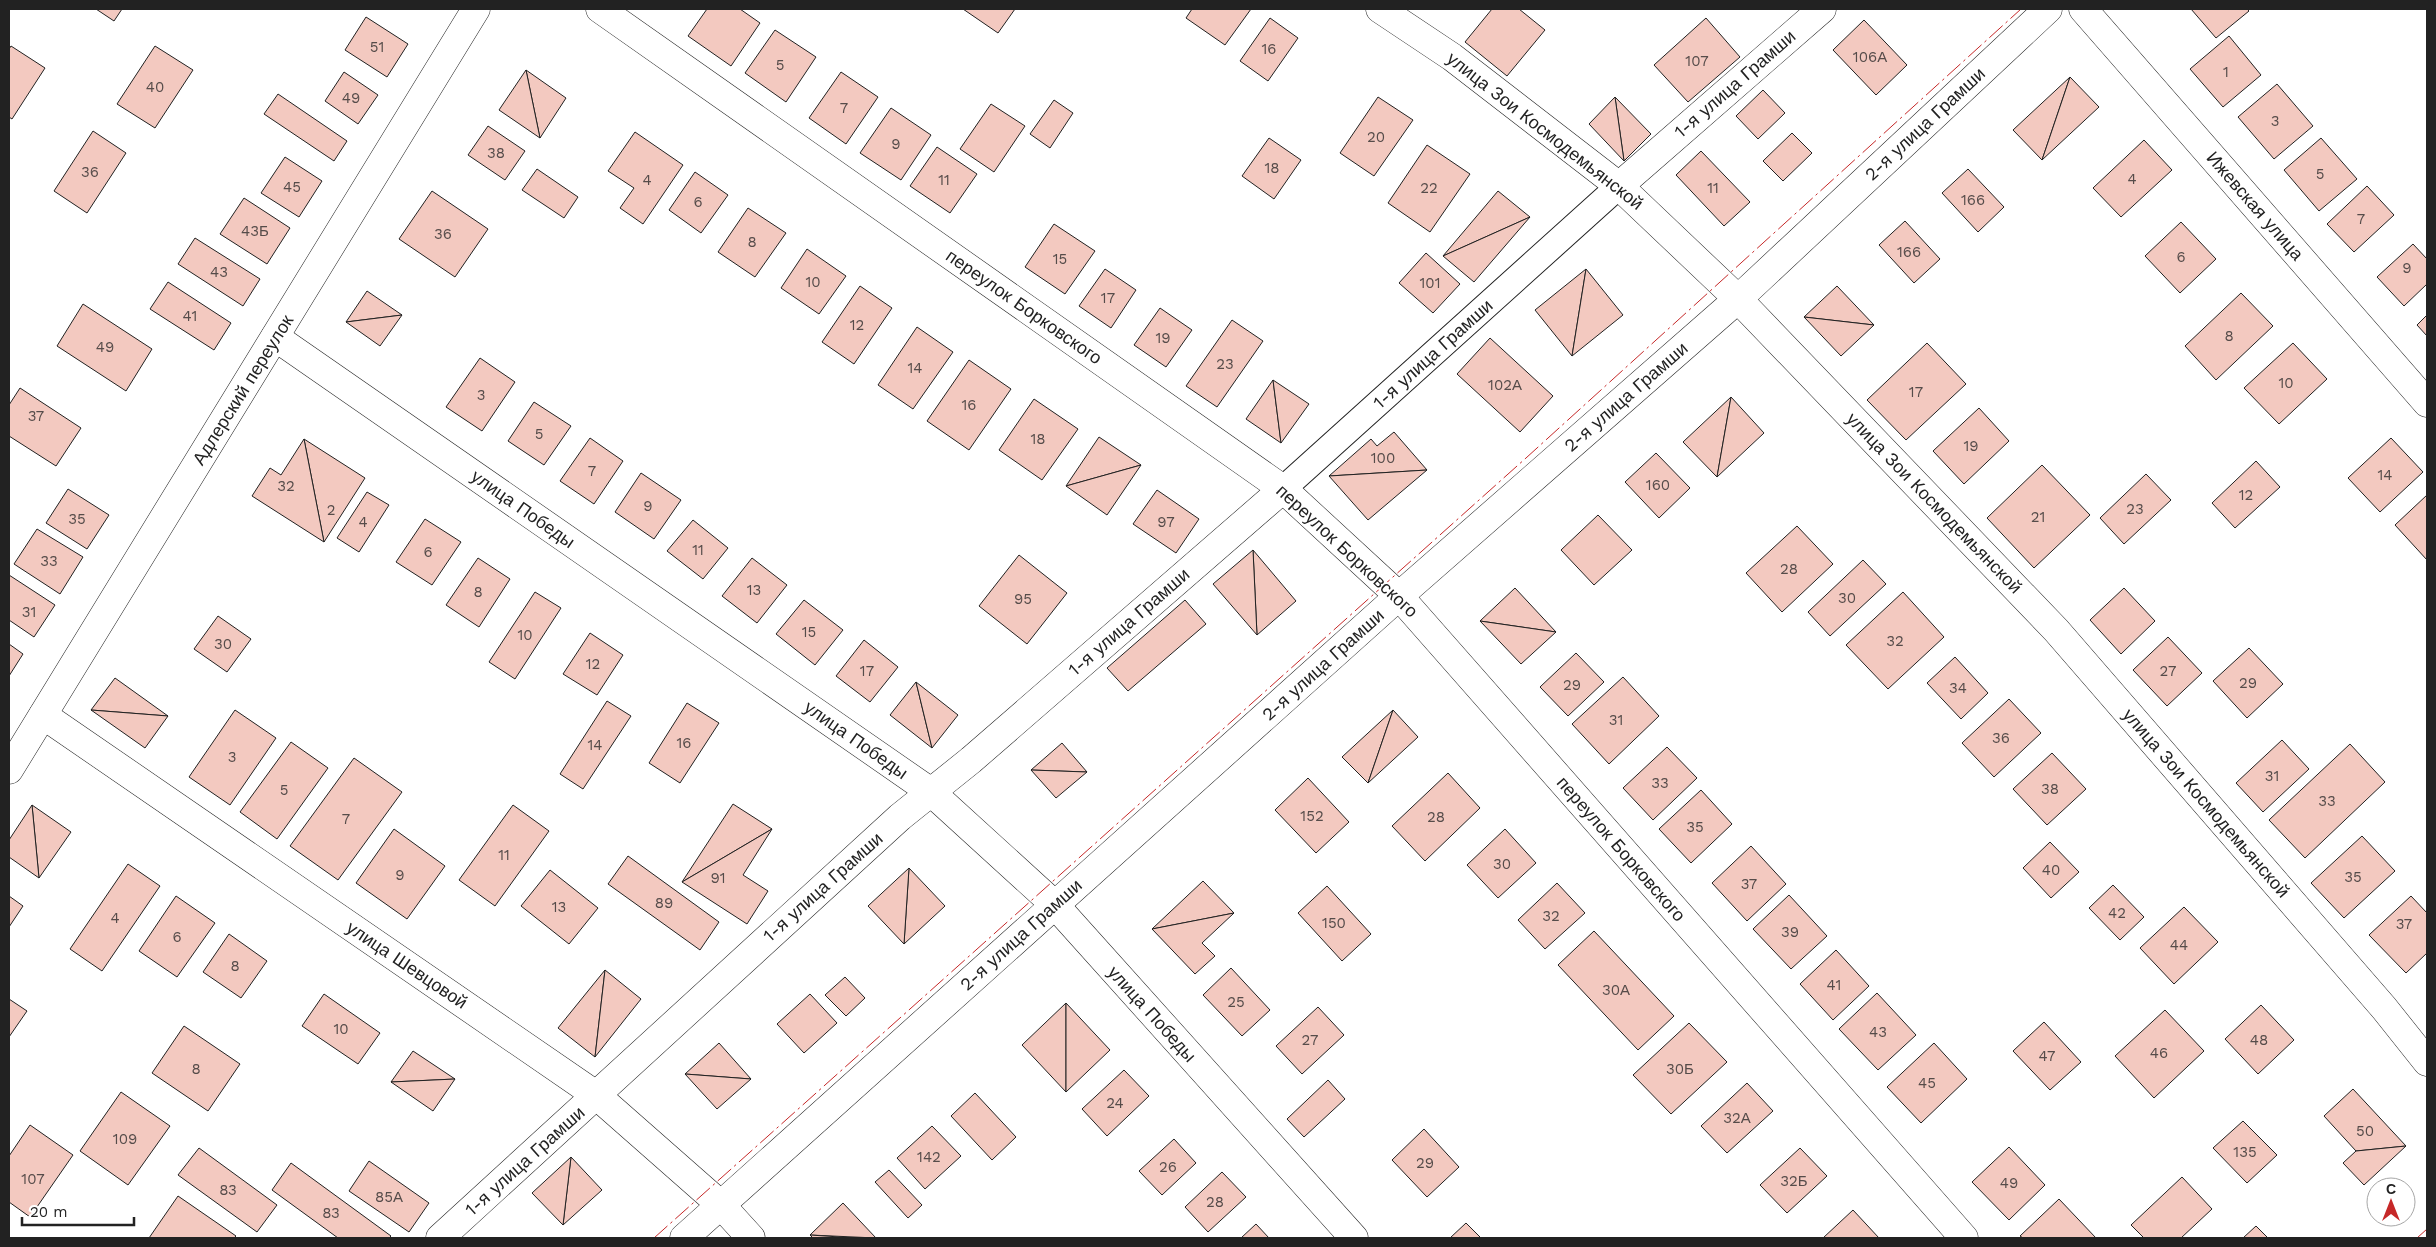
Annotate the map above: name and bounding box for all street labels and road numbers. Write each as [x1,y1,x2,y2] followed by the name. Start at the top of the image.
[1670,25,1799,142] street label: 1-я улица Грамши
[1443,47,1648,214] street label: улица Зои Космодемьянской
[1860,63,1989,185] street label: 2-я улица Грамши
[2203,147,2309,265] street label: Ижевская улица
[942,245,1106,368] street label: переулок Борковского
[1369,295,1497,413] street label: 1-я улица Грамши
[188,311,297,469] street label: Адлерский переулок
[1560,337,1692,456] street label: 2-я улица Грамши
[1842,408,2026,597] street label: улица Зои Космодемьянской
[467,465,579,552] street label: улица Победы
[1272,480,1422,622] street label: переулок Борковского
[1064,563,1193,680] street label: 1-я улица Грамши
[1258,604,1388,725] street label: 2-я улица Грамши
[800,696,912,783] street label: улица Победы
[2119,704,2294,901] street label: улица Зои Космодемьянской
[1553,772,1690,926] street label: переулок Борковского
[759,828,887,946] street label: 1-я улица Грамши
[956,874,1086,995] street label: 2-я улица Грамши
[343,916,472,1013] street label: улица Шевцовой
[1104,961,1201,1066] street label: улица Победы
[461,1102,589,1220] street label: 1-я улица Грамши

